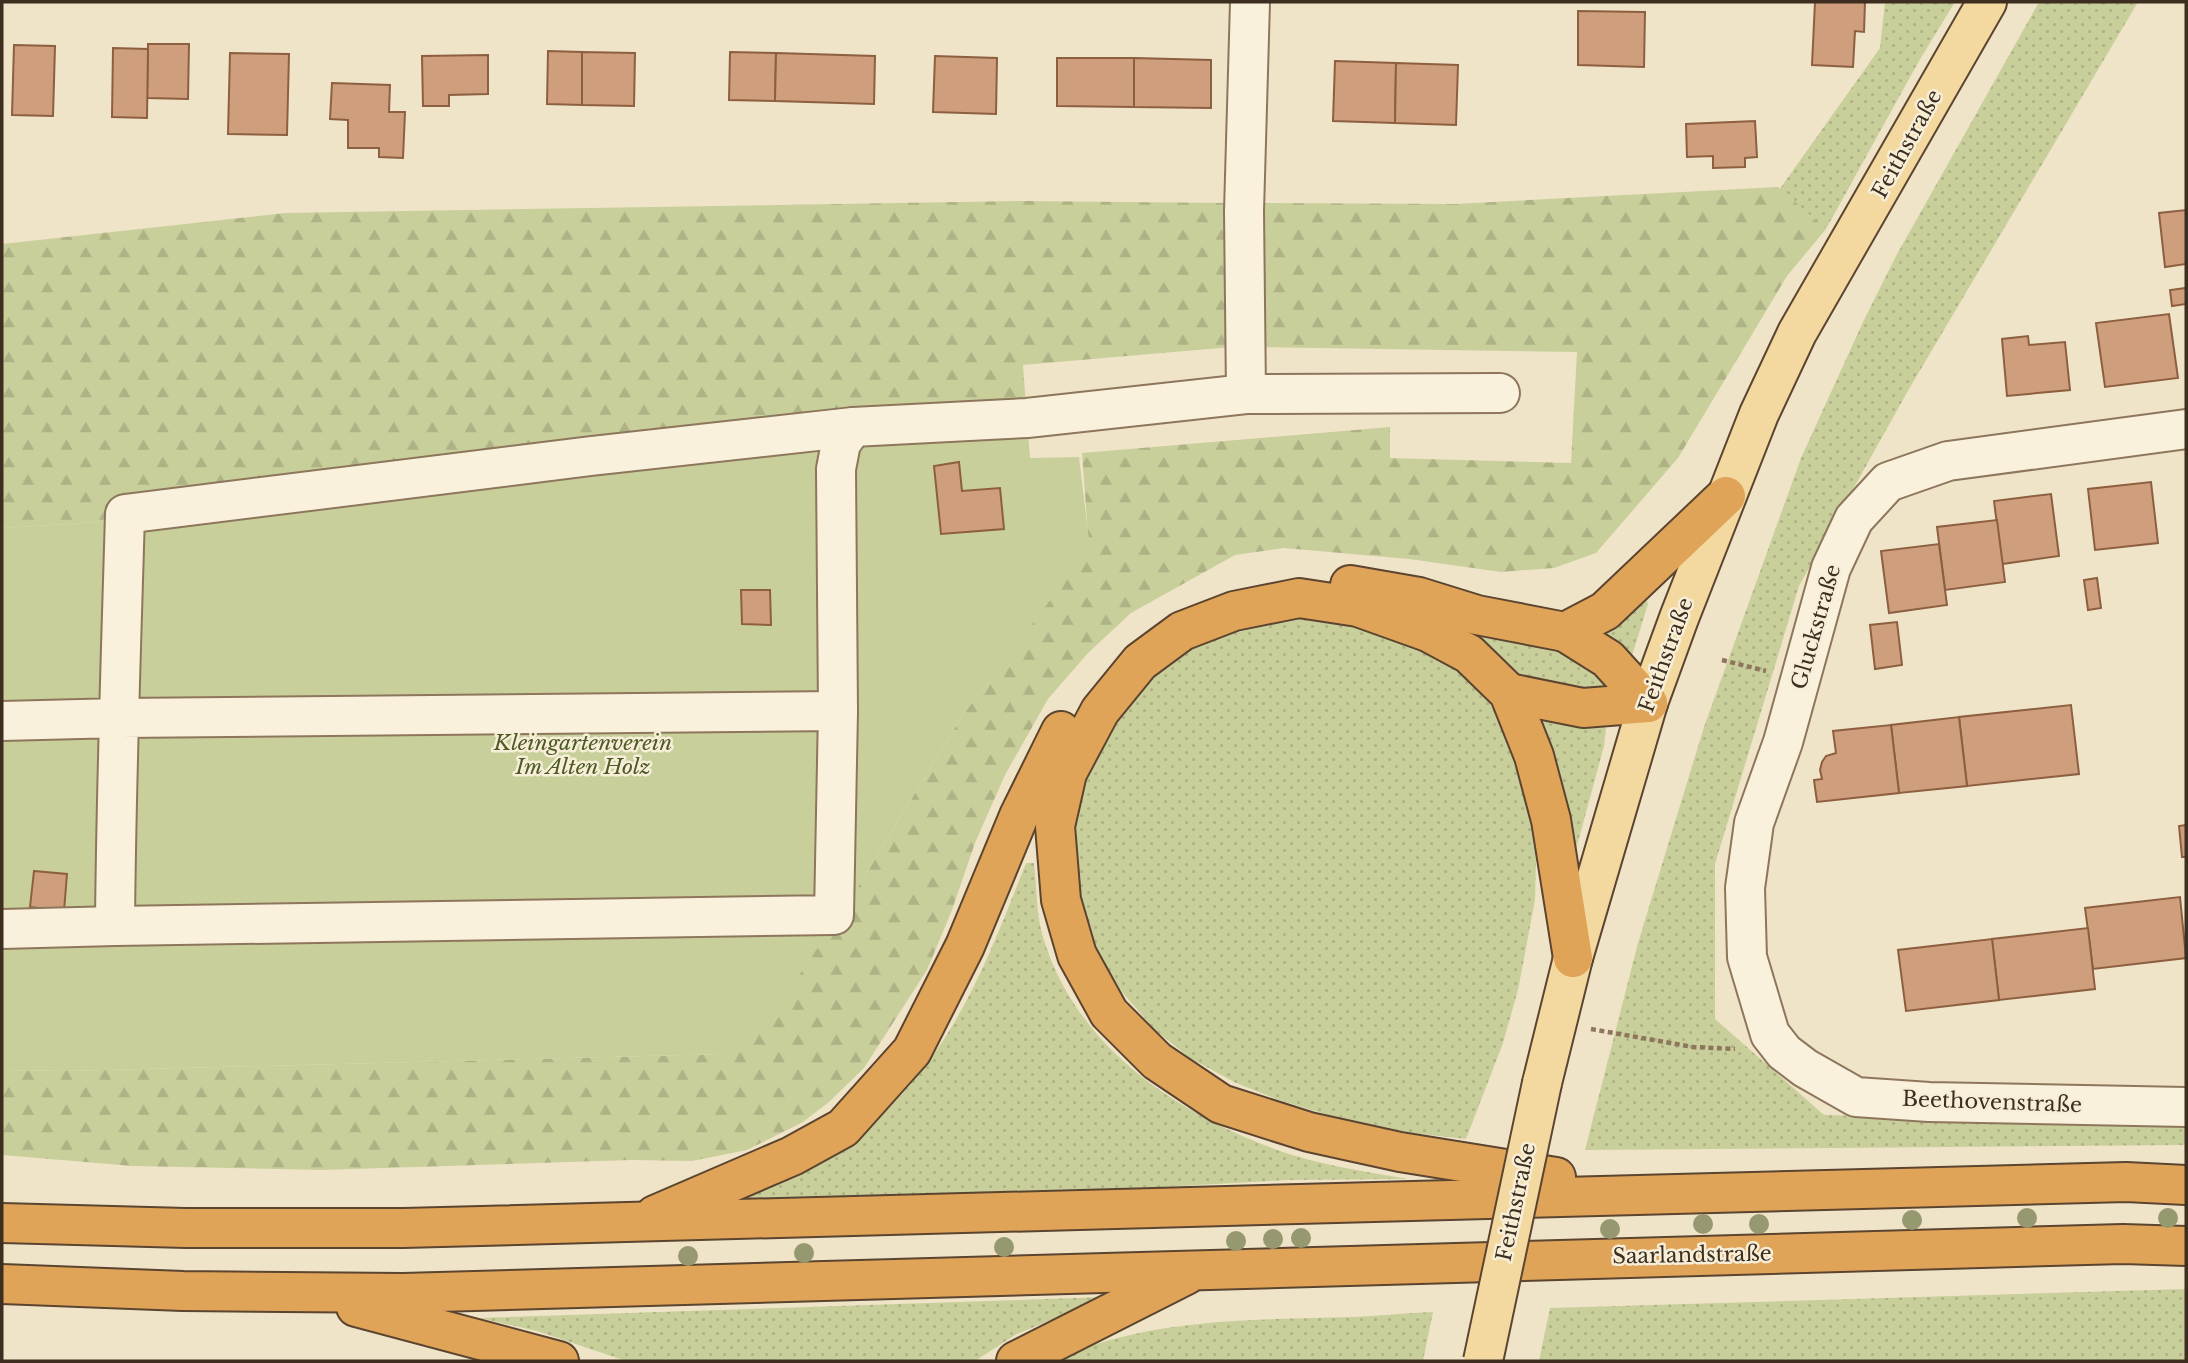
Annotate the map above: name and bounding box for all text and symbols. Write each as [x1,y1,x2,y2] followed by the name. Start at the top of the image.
[1866,85,1948,203] street label: Feithstraße
[1786,561,1846,693] street label: Gluckstraße
[1633,594,1699,716] street label: Feithstraße
[493,730,672,780] park label: Kleingartenverein Im Alten Holz
[1901,1086,2083,1118] street label: Beethovenstraße
[1491,1140,1541,1264] street label: Feithstraße
[1612,1241,1772,1269] street label: Saarlandstraße

